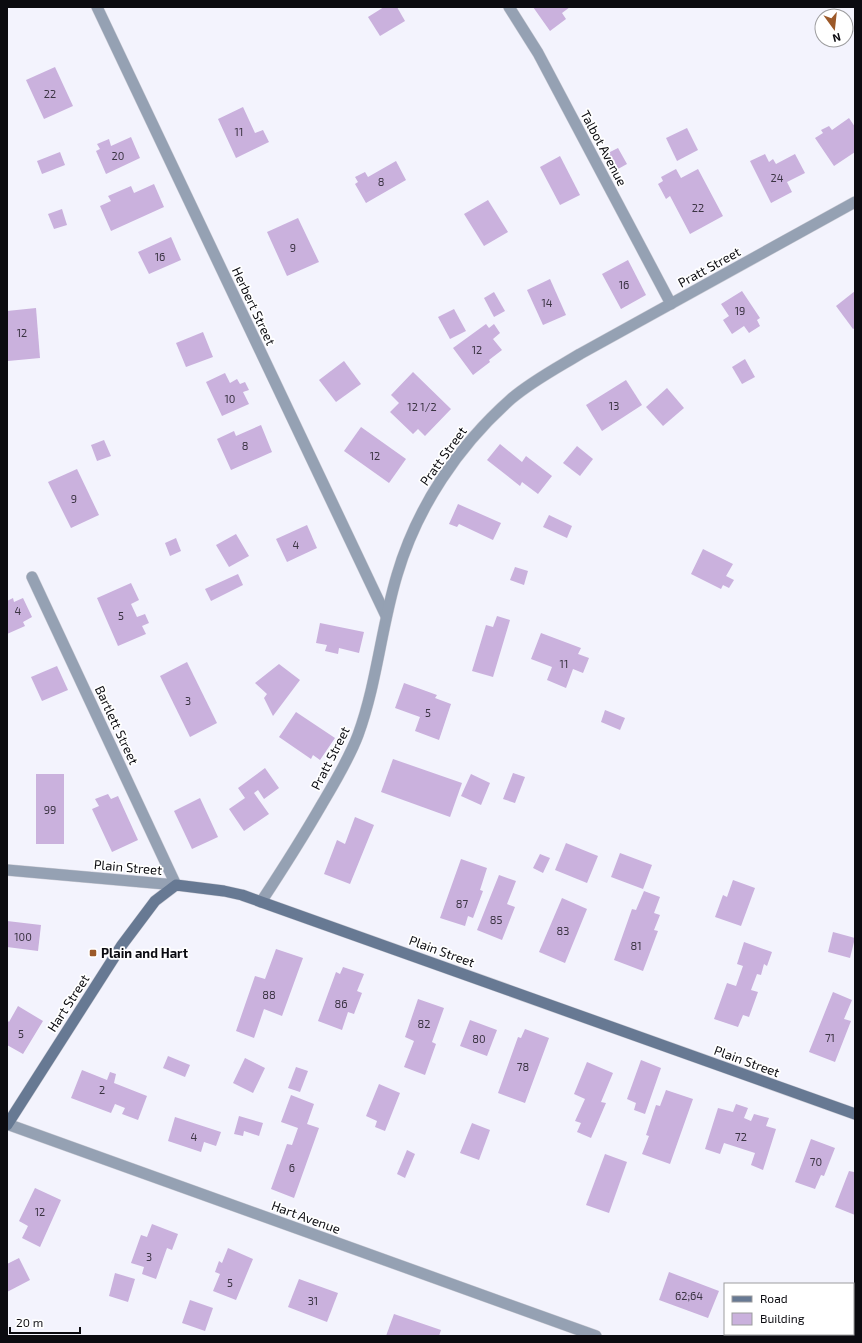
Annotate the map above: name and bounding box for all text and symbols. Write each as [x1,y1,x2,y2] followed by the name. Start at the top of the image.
[814,8,854,48] north arrow
[831,31,842,45] text: N
[44,87,56,100] house number: 22
[577,108,631,189] street label: Talbot Avenue
[235,125,243,138] house number: 11
[112,149,124,162] house number: 20
[771,171,784,184] house number: 24
[378,175,384,188] house number: 8
[692,201,704,214] house number: 22
[290,241,296,254] house number: 9
[675,243,743,291] street label: Pratt Street
[155,250,165,263] house number: 16
[229,264,279,348] street label: Herbert Street
[619,278,629,291] house number: 16
[541,296,553,309] house number: 14
[735,304,745,317] house number: 19
[17,326,27,339] house number: 12
[472,343,482,356] house number: 12
[224,392,236,405] house number: 10
[609,399,619,412] house number: 13
[407,400,437,413] house number: 12 1/2
[416,423,470,489] street label: Pratt Street
[242,439,248,452] house number: 8
[370,449,380,462] house number: 12
[71,492,77,505] house number: 9
[293,538,300,551] house number: 4
[15,604,22,617] house number: 4
[118,609,124,622] house number: 5
[560,657,568,670] house number: 11
[92,683,142,767] street label: Bartlett Street
[185,694,191,707] house number: 3
[425,706,431,719] house number: 5
[307,724,353,792] street label: Pratt Street
[44,803,56,816] house number: 99
[93,856,163,878] street label: Plain Street
[456,897,469,910] house number: 87
[490,913,502,926] house number: 85
[557,924,569,937] house number: 83
[14,930,32,943] house number: 100
[407,932,477,970] street label: Plain Street
[630,939,642,952] house number: 81
[101,945,189,961] place label: Plain and Hart
[88,948,98,958] marker: Plain and Hart
[44,971,92,1035] street label: Hart Street
[262,988,276,1001] house number: 88
[335,997,347,1010] house number: 86
[418,1017,430,1030] house number: 82
[18,1027,24,1040] house number: 5
[825,1031,835,1044] house number: 71
[472,1032,486,1045] house number: 80
[712,1042,782,1080] street label: Plain Street
[517,1060,529,1073] house number: 78
[99,1083,105,1096] house number: 2
[191,1130,198,1143] house number: 4
[735,1130,747,1143] house number: 72
[810,1155,822,1168] house number: 70
[289,1161,295,1174] house number: 6
[269,1197,343,1237] street label: Hart Avenue
[35,1205,45,1218] house number: 12
[146,1250,152,1263] house number: 3
[227,1276,233,1289] house number: 5
[724,1283,854,1335] legend
[675,1289,703,1302] house number: 62;64
[760,1291,788,1305] text: Road
[308,1294,318,1307] house number: 31
[10,1309,80,1335] scale bar
[760,1311,805,1325] text: Building
[16,1315,43,1329] text: 20 m

